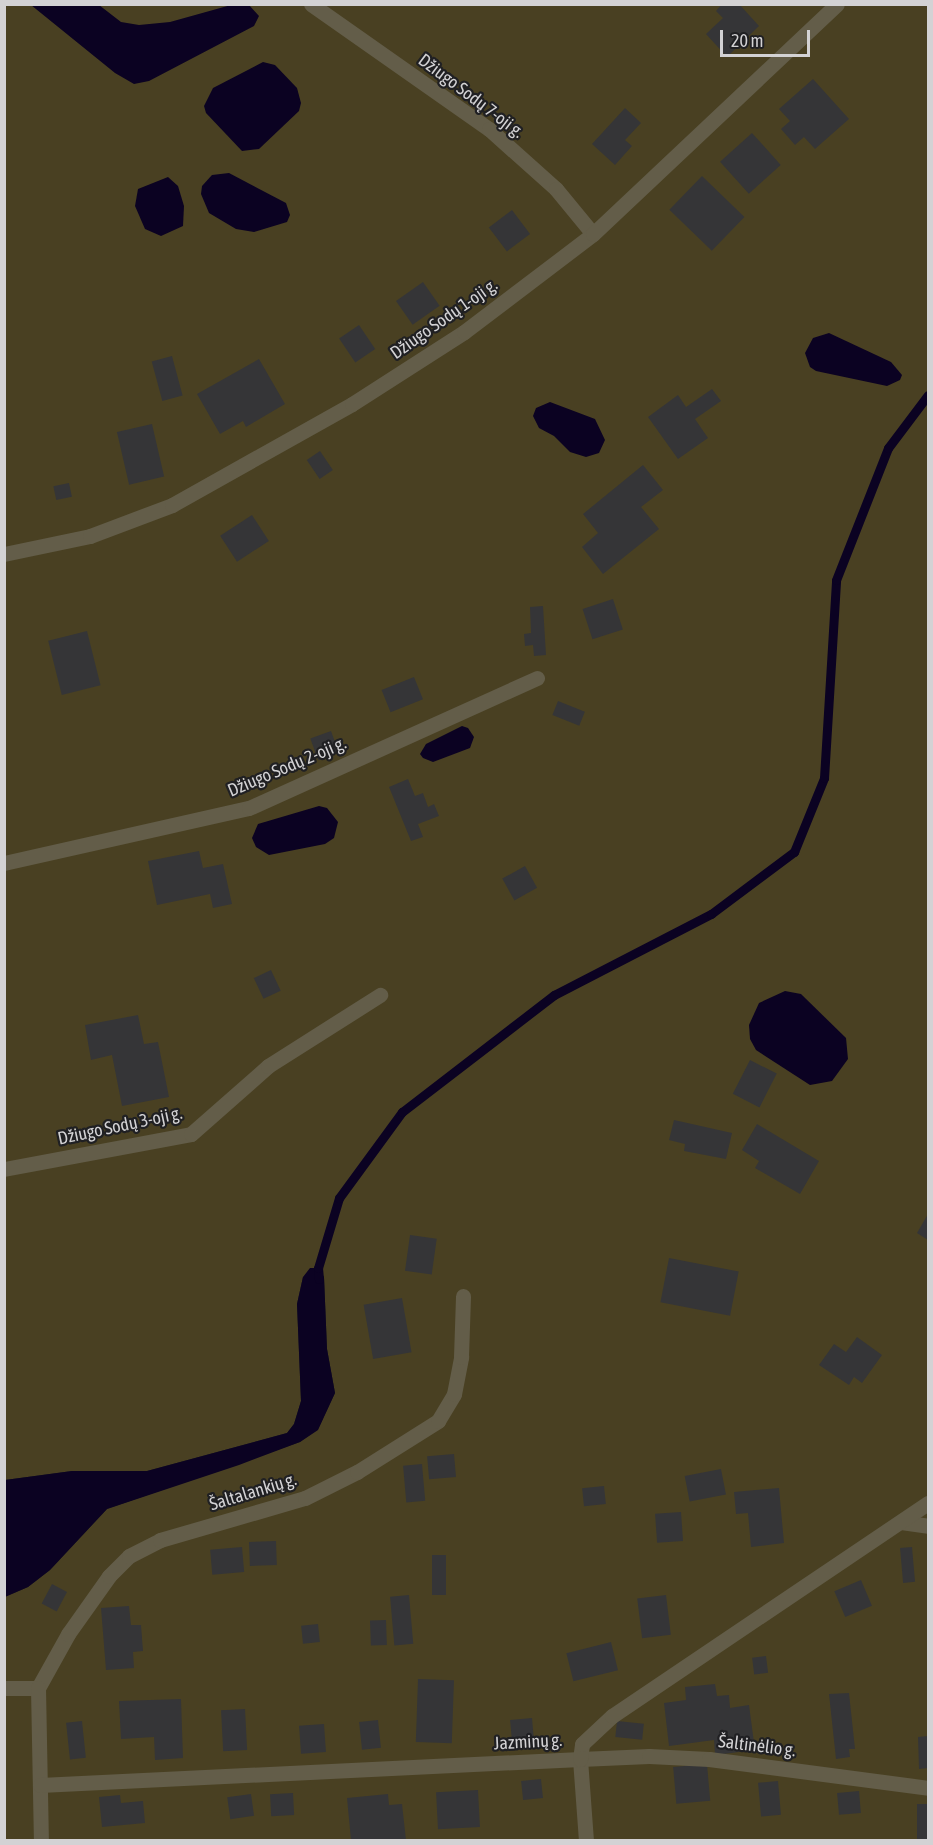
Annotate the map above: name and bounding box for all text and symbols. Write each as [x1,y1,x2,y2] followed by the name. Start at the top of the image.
[723,18,813,56] scale bar
[731,30,763,51] text: 20 m
[414,49,528,143] street label: Džiugo Sodų 7-oji g.
[386,274,502,364] street label: Džiugo Sodų 1-oji g.
[225,732,349,802] street label: Džiugo Sodų 2-oji g.
[56,1102,184,1150] street label: Džiugo Sodų 3-oji g.
[207,1469,299,1515] street label: Šaltalankių g.
[493,1729,563,1755] street label: Jazminų g.
[717,1731,797,1761] street label: Šaltinėlio g.

